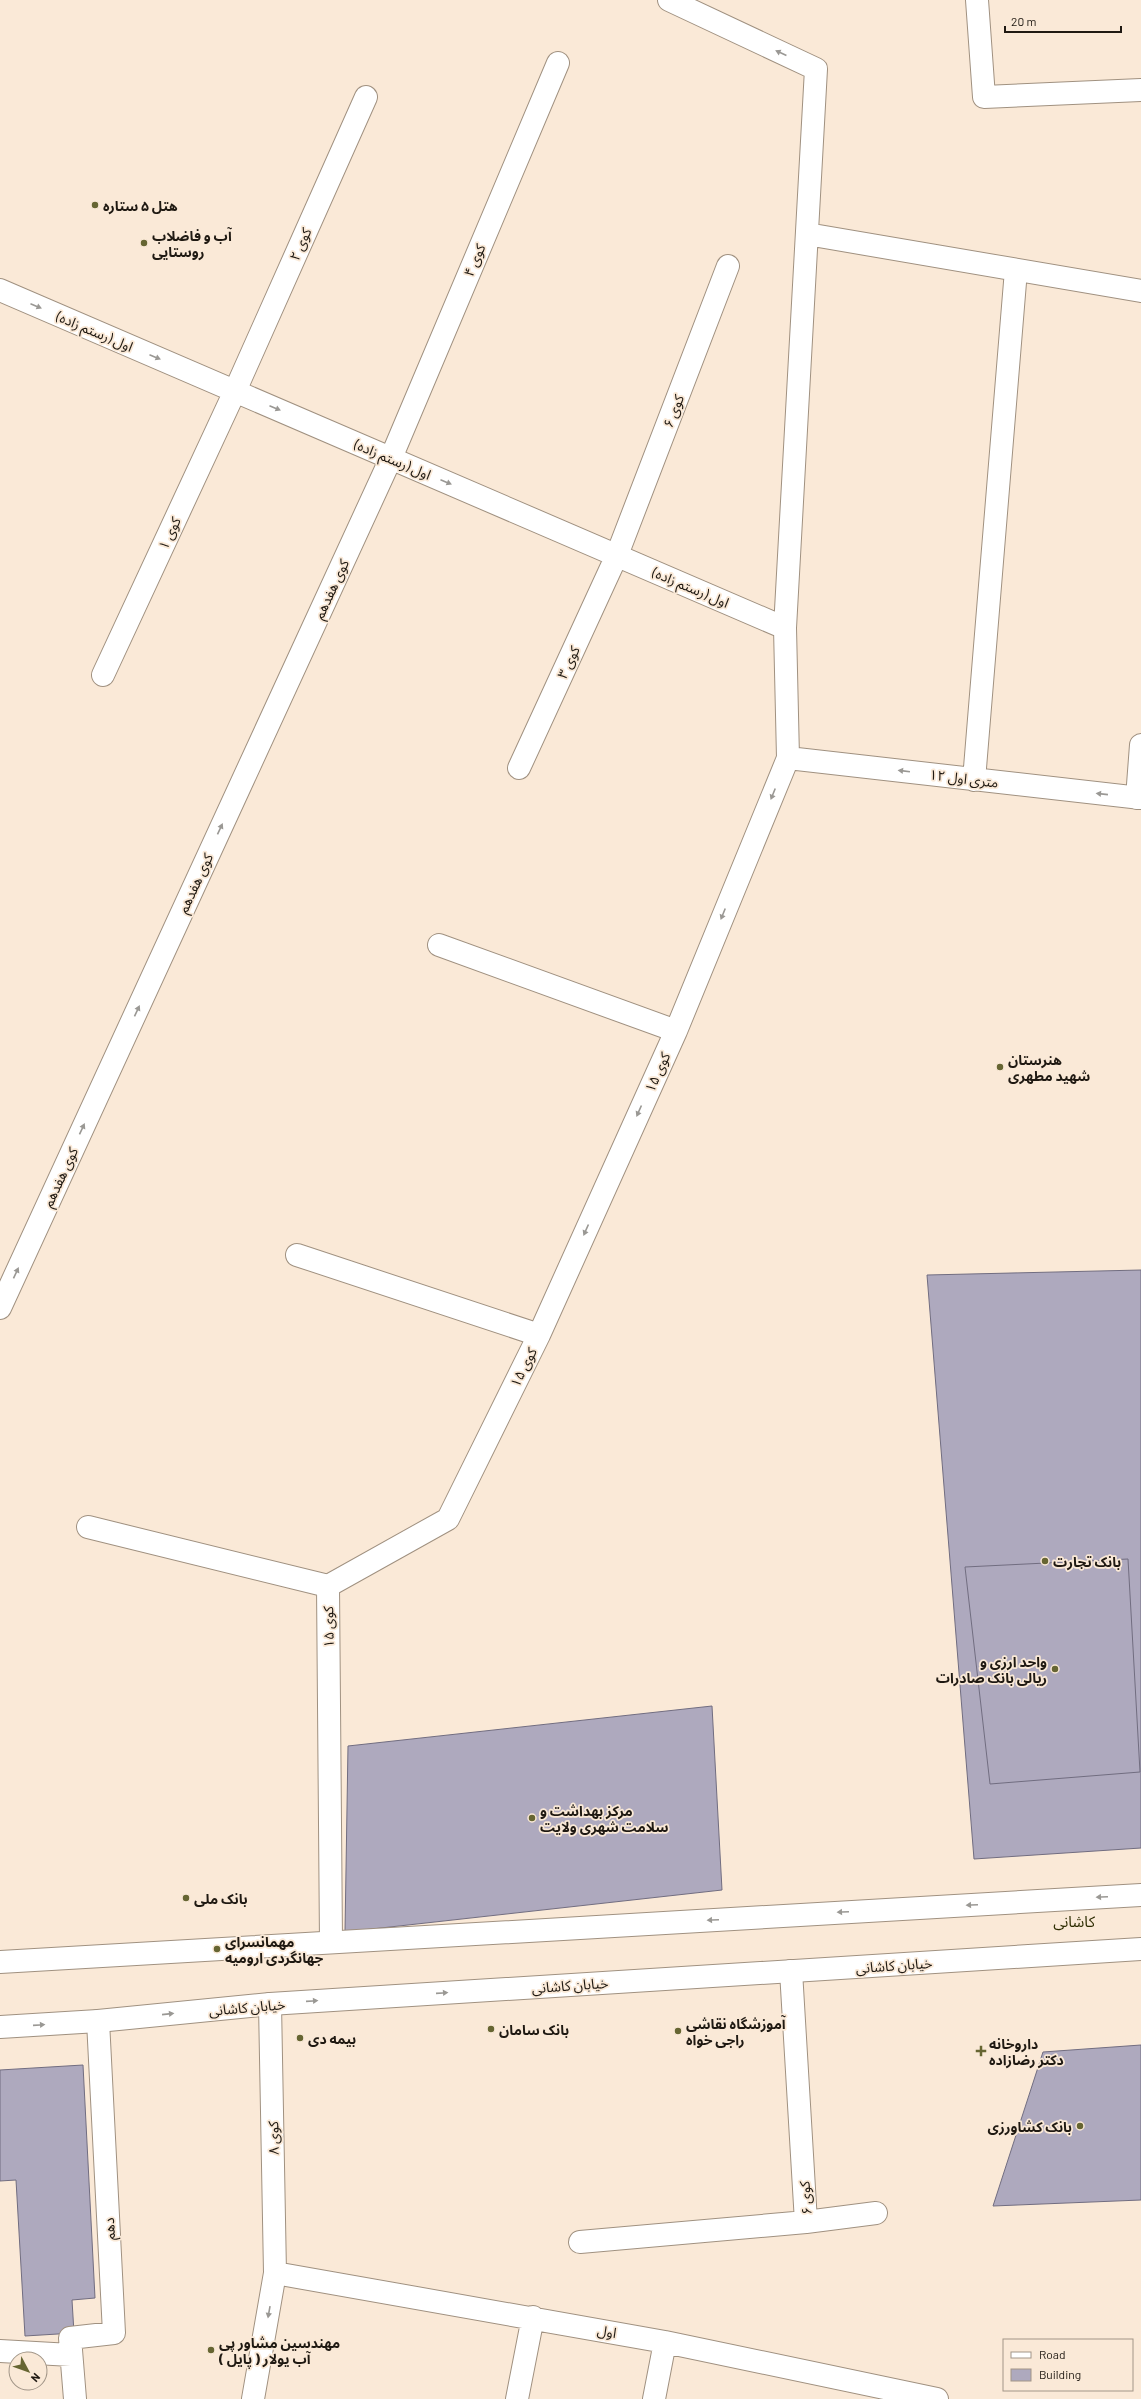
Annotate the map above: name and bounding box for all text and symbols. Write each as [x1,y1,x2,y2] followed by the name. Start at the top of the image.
[1005,8,1121,34] scale bar
[1011,14,1037,28] text: 20 m
[775,50,786,56] one-way arrow
[103,197,178,215] place label: هتل ۵ ستاره
[90,200,100,210] marker: هتل ۵ ستاره
[285,225,316,263] street label: کوی ۲
[152,227,232,261] place label: آب و فاضلاب روستایی
[139,238,149,248] marker: آب و فاضلاب روستایی
[460,241,489,279] street label: کوی ۴
[30,303,41,309] one-way arrow
[52,307,136,358] street label: اول (رستم زاده)
[150,354,161,360] one-way arrow
[659,392,688,430] street label: کوی ۶
[269,406,281,412] one-way arrow
[350,435,434,486] street label: اول (رستم زاده)
[440,479,452,485] one-way arrow
[154,514,185,552] street label: کوی ۱
[310,556,355,623] street label: کوی هفدهم
[648,563,732,614] street label: اول (رستم زاده)
[553,643,584,681] street label: کوی ۳
[928,765,1000,792] street label: ۱۲ متری اول
[897,768,910,775] one-way arrow
[769,789,775,801] one-way arrow
[1096,791,1108,797] one-way arrow
[217,824,223,835] one-way arrow
[174,850,219,917] street label: کوی هفدهم
[720,909,726,921] one-way arrow
[133,1005,140,1017] one-way arrow
[641,1049,674,1095] street label: کوی ۱۵
[1008,1051,1090,1085] place label: هنرستان شهید مطهری
[995,1062,1005,1072] marker: هنرستان شهید مطهری
[636,1106,642,1118] one-way arrow
[79,1123,85,1135] one-way arrow
[39,1144,84,1211] street label: کوی هفدهم
[583,1224,589,1235] one-way arrow
[13,1267,19,1278] one-way arrow
[506,1344,541,1390] street label: کوی ۱۵
[1053,1553,1121,1571] place label: بانک تجارت
[1040,1556,1050,1566] marker: بانک تجارت
[319,1606,338,1648] street label: کوی ۱۵
[936,1653,1047,1687] place label: واحد ارزی و ریالی بانک صادرات
[1050,1664,1060,1674] marker: واحد ارزی و ریالی بانک صادرات
[540,1802,669,1836] place label: مرکز بهداشت و سلامت شهری ولایت
[527,1813,537,1823] marker: مرکز بهداشت و سلامت شهری ولایت
[194,1890,248,1907] place label: بانک ملی
[181,1893,191,1903] marker: بانک ملی
[1095,1894,1108,1900] one-way arrow
[966,1901,978,1908] one-way arrow
[837,1909,849,1916] one-way arrow
[1053,1912,1096,1931] district label: کاشانی
[707,1916,719,1923] one-way arrow
[225,1933,324,1967] place label: مهمانسرای جهانگردى ارومیه
[212,1944,222,1954] marker: مهمانسرای جهانگردى ارومیه
[855,1954,933,1977] street label: خیابان کاشانی
[531,1974,609,1997] street label: خیابان کاشانی
[436,1990,448,1997] one-way arrow
[208,1995,286,2020] street label: خیابان کاشانی
[306,1998,318,2005] one-way arrow
[162,2011,174,2017] one-way arrow
[686,2015,786,2049] place label: آموزشگاه نقاشی راجی خواه
[33,2021,45,2028] one-way arrow
[499,2021,569,2038] place label: بانک سامان
[486,2024,496,2034] marker: بانک سامان
[673,2026,683,2036] marker: آموزشگاه نقاشی راجی خواه
[308,2030,356,2047] place label: بیمه دی
[295,2033,305,2043] marker: بیمه دی
[989,2035,1064,2069] place label: داروخانه دکتر رضازاده
[976,2046,986,2056] marker: داروخانه دکتر رضازاده
[988,2118,1072,2136] place label: بانک کشاورزی
[264,2121,283,2155] street label: کوی ۸
[1075,2121,1085,2131] marker: بانک کشاورزی
[795,2180,816,2215] street label: کوی ۶
[100,2217,121,2241] street label: دهم
[265,2305,271,2318] one-way arrow
[596,2321,618,2342] street label: اول
[218,2334,340,2368] place label: مهندسین مشاور پی آب یولار ( پایل )
[1003,2339,1133,2391] legend
[206,2345,216,2355] marker: مهندسین مشاور پی آب یولار ( پایل )
[1039,2347,1066,2361] text: Road
[8,2351,48,2391] north arrow
[1039,2367,1081,2381] text: Building
[29,2371,43,2385] text: N

